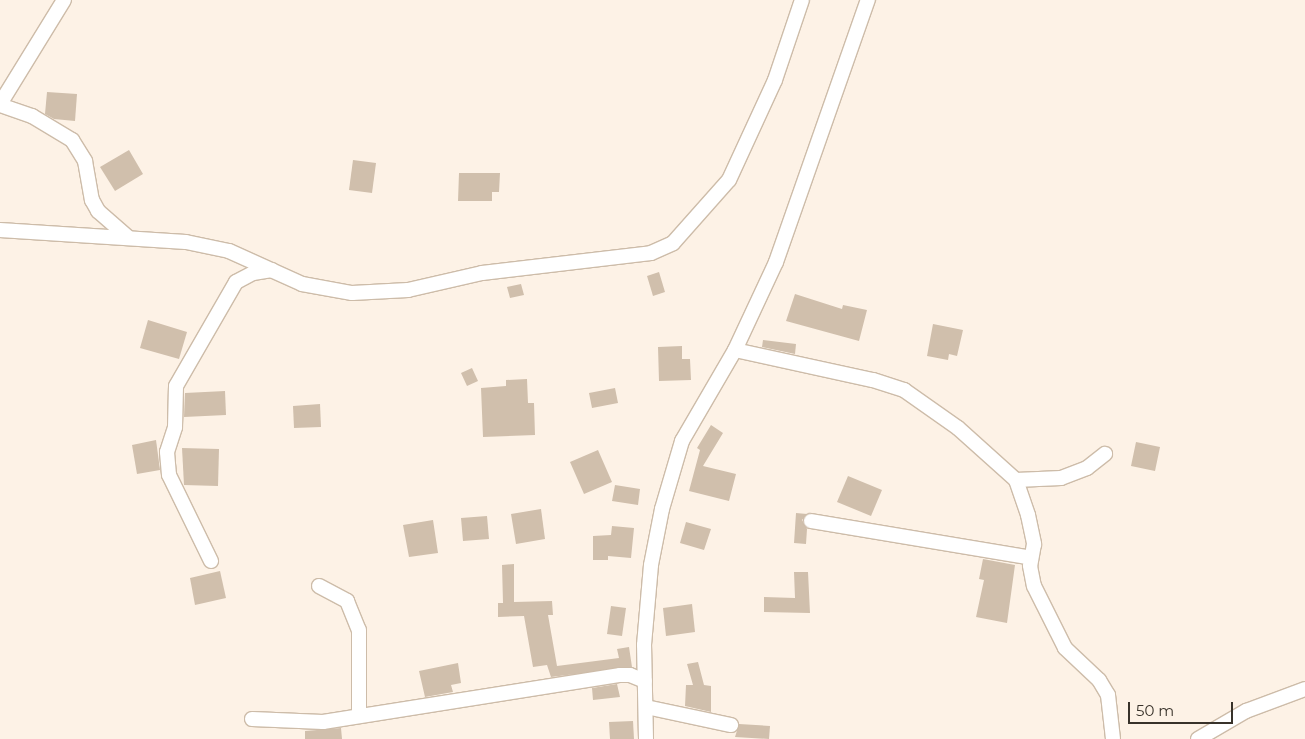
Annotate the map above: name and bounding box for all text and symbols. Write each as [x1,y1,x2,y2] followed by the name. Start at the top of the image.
[1130,692,1235,724] scale bar
[1136,701,1174,720] text: 50 m

